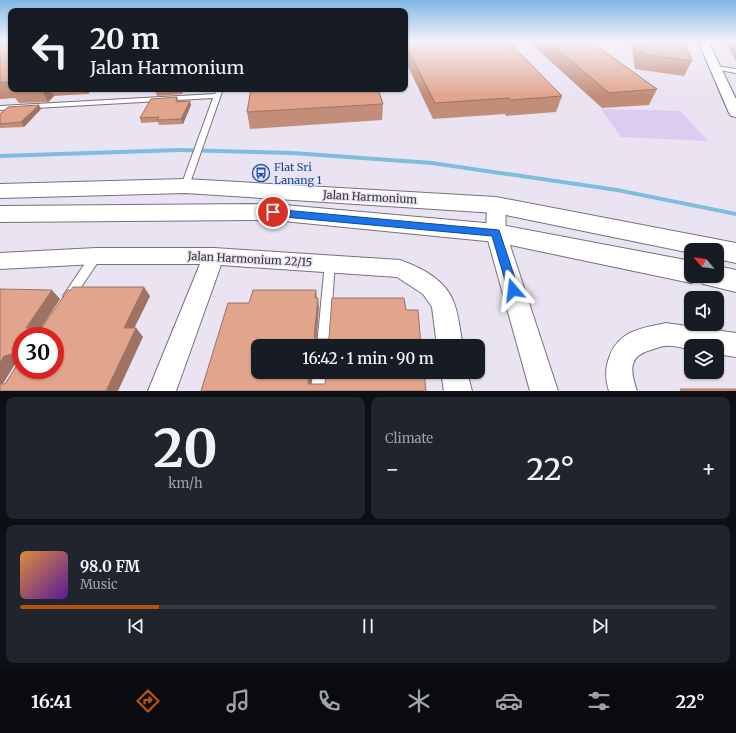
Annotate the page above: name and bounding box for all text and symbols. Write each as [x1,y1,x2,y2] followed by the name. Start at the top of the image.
[90,21,159,57] text: 20 m
[24,24,76,76] icon: left
[90,56,244,79] text: Jalan Harmonium
[274,160,322,187] place label: Flat Sri Lanang 1
[251,163,271,183] bus stop icon: Flat Sri Lanang 1
[322,187,418,206] street label: Jalan Harmonium
[256,195,290,229] pin
[262,201,284,223] icon: arrive
[684,243,724,283] north arrow
[684,243,724,379] map controls
[186,249,313,269] street label: Jalan Harmonium 22/15
[492,269,534,311] position arrow
[684,291,724,331] button: sound
[12,327,64,379] speed limit sign: 30
[684,339,724,379] button: layers
[302,349,434,368] text: 16:42 · 1 min · 90 m
[153,416,218,481] text: 20
[385,430,433,447] text: Climate
[526,450,575,488] text: 22°
[385,455,400,483] text: −
[701,455,716,483] text: +
[168,475,203,492] text: km/h
[80,557,140,576] text: 98.0 FM
[80,576,118,593] text: Music
[125,615,147,637] icon: previous
[357,615,379,637] icon: pause
[589,615,611,637] icon: next
[134,687,162,715] icon: directions
[224,687,252,715] icon: music
[315,687,343,715] icon: phone
[405,687,433,715] icon: climate
[495,687,523,715] icon: car
[585,687,613,715] icon: filters
[31,690,72,713] text: 16:41
[676,690,705,713] text: 22°

